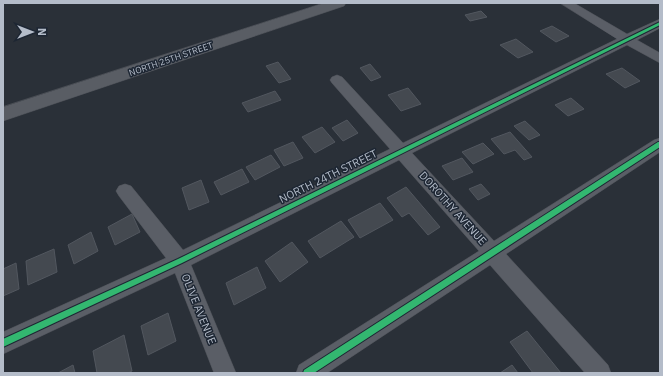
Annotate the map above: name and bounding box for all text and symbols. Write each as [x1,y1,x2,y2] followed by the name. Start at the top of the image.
[12,12,52,52] north arrow
[35,28,49,36] text: N
[127,39,214,78] street label: NORTH 25TH STREET
[277,146,380,206] street label: NORTH 24TH STREET
[416,168,490,248] street label: DOROTHY AVENUE
[179,272,219,346] street label: OLIVE AVENUE

